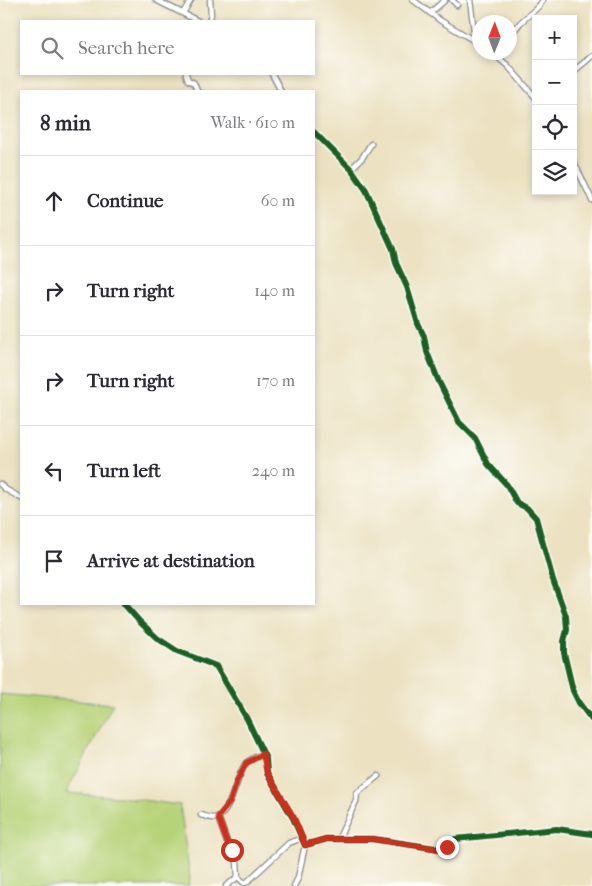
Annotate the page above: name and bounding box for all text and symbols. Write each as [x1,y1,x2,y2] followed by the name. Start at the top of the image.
[472,15,517,60] north arrow
[532,15,577,195] map controls
[532,15,577,60] button: +
[20,20,315,75] search box
[38,34,66,62] icon: search
[78,37,174,59] text: Search here
[532,60,577,105] button: −
[532,105,577,150] button: locate
[40,111,91,135] text: 8 min
[210,113,295,132] text: Walk · 610 m
[532,150,577,195] button: layers
[40,187,68,215] icon: ahead
[87,190,163,212] text: Continue
[261,191,295,210] text: 60 m
[40,277,68,305] icon: right
[87,280,174,302] text: Turn right
[254,281,295,300] text: 140 m
[40,367,68,395] icon: right
[87,370,174,392] text: Turn right
[256,371,295,390] text: 170 m
[40,457,68,485] icon: left
[87,460,161,482] text: Turn left
[252,461,295,480] text: 240 m
[40,547,68,575] icon: arrive
[87,550,255,572] text: Arrive at destination
[436,836,459,859] route end
[221,839,244,862] route start

